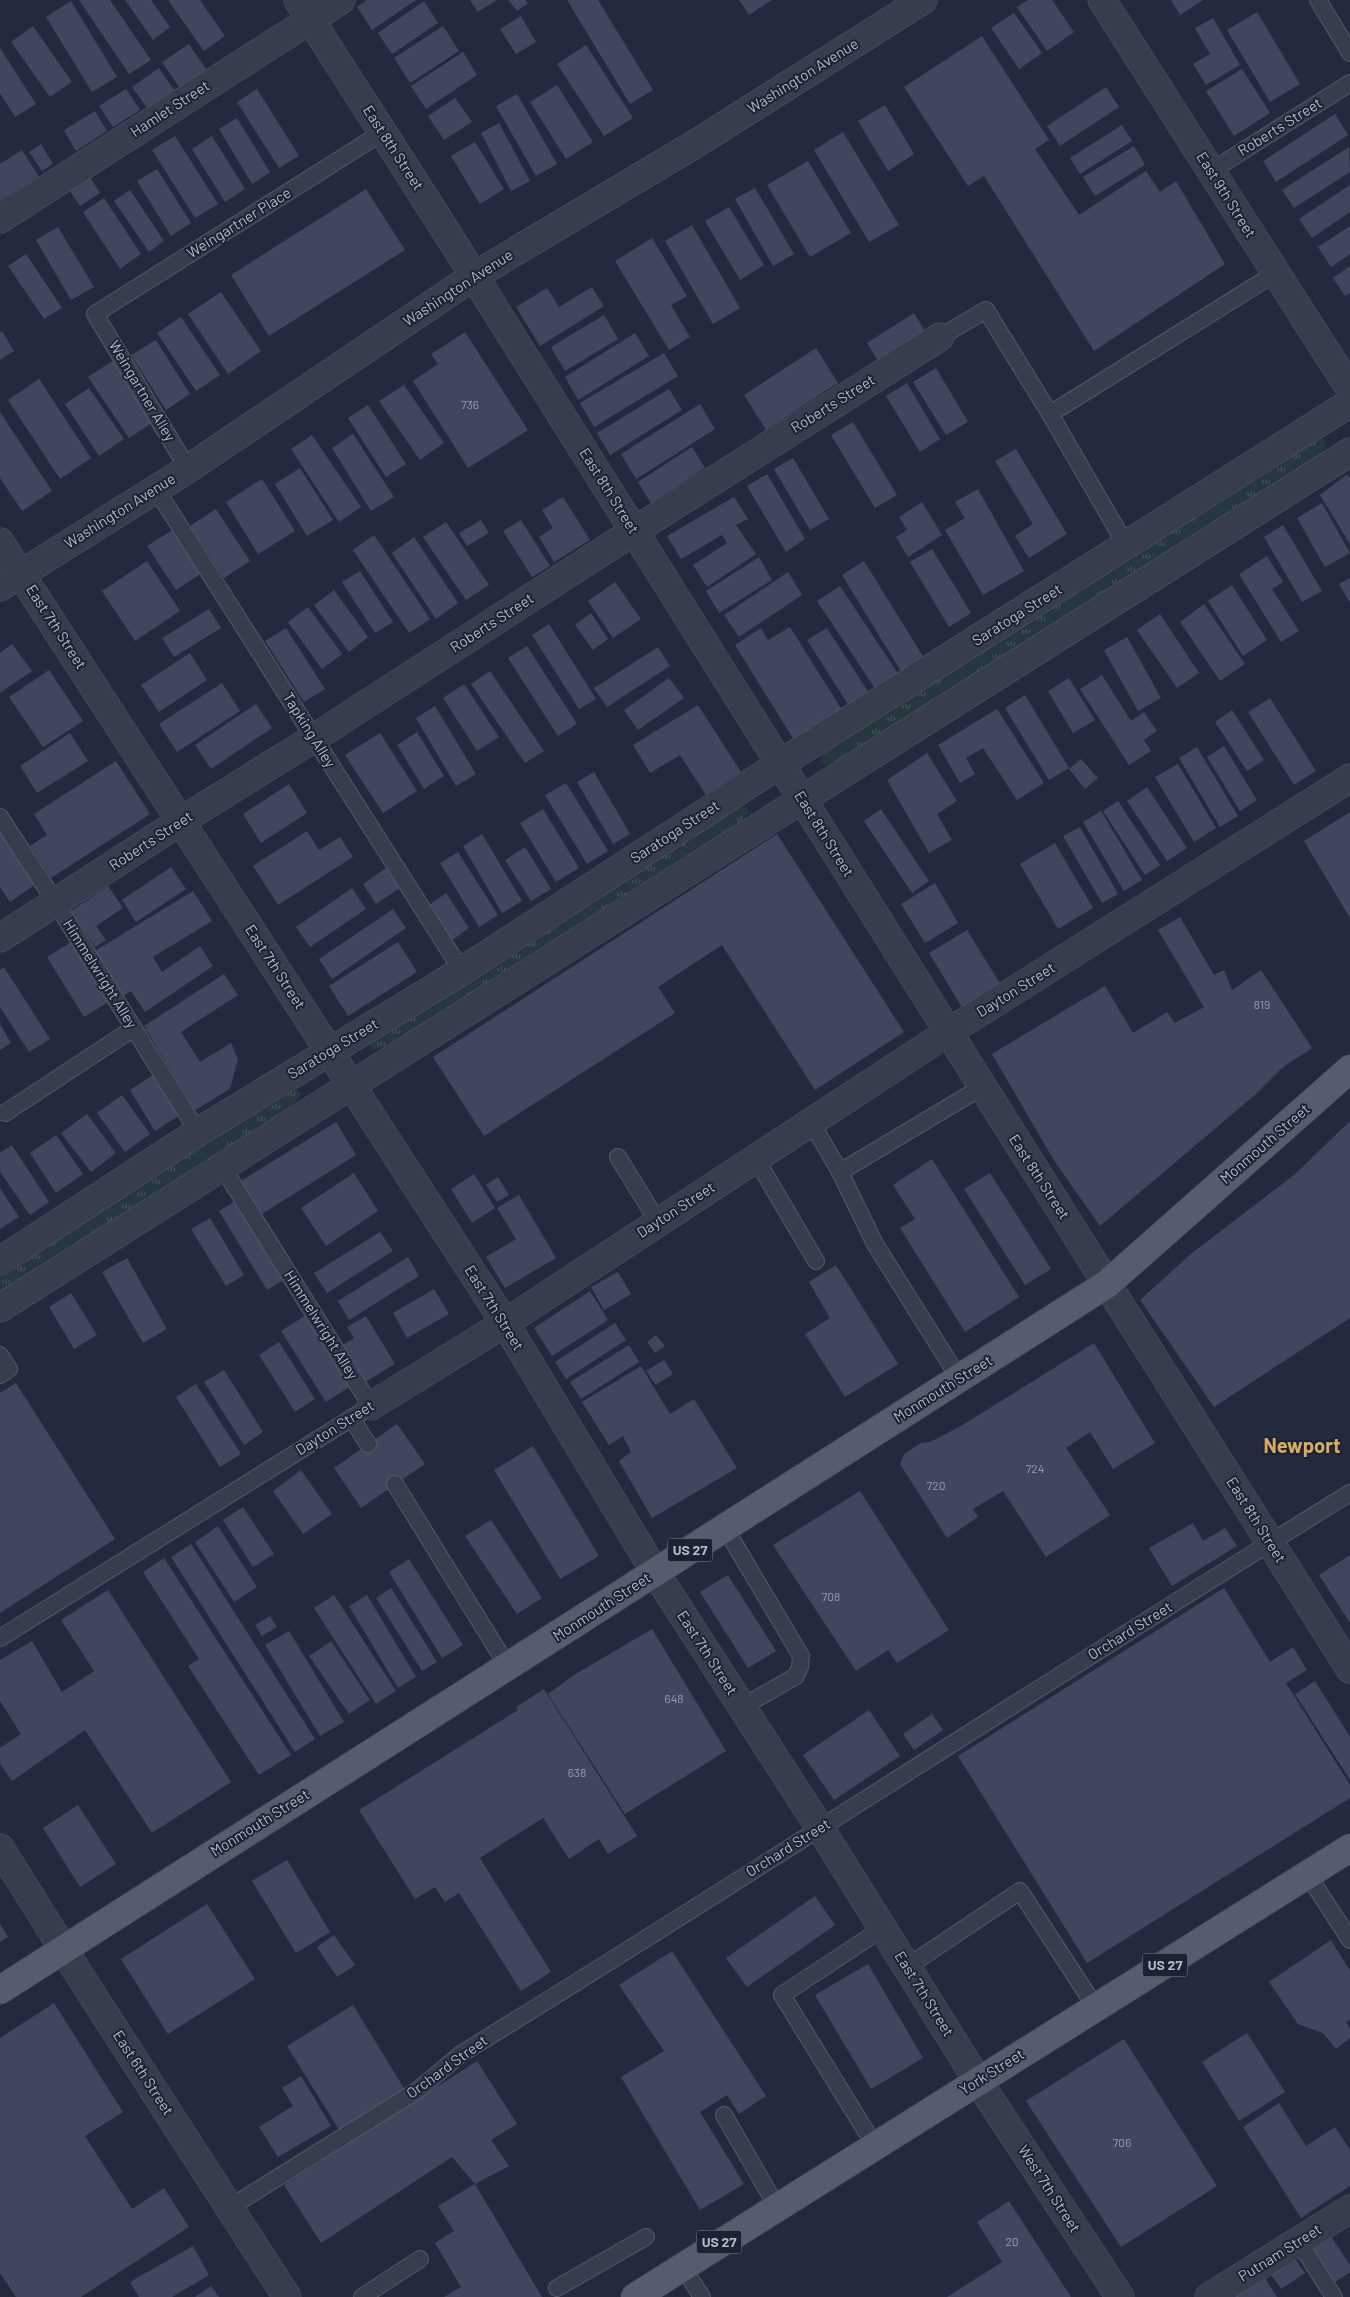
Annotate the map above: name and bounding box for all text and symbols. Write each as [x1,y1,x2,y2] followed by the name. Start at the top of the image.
[744,34,861,117] street label: Washington Avenue
[127,76,212,140] street label: Hamlet Street
[1234,93,1325,159] street label: Roberts Street
[360,102,428,193] street label: East 8th Street
[1193,148,1260,241] street label: East 9th Street
[183,183,294,261] street label: Weingartner Place
[399,245,516,329] street label: Washington Avenue
[106,337,180,444] street label: Weingartner Alley
[787,370,878,436] street label: Roberts Street
[461,397,479,411] house number: 736
[576,444,643,537] street label: East 8th Street
[61,469,178,552] street label: Washington Avenue
[968,579,1065,649] street label: Saratoga Street
[23,581,91,672] street label: East 7th Street
[446,589,536,656] street label: Roberts Street
[280,688,340,771] street label: Tapking Alley
[791,787,858,880] street label: East 8th Street
[627,796,722,867] street label: Saratoga Street
[105,807,195,874] street label: Roberts Street
[60,916,142,1031] street label: Himmelwright Alley
[242,921,310,1012] street label: East 7th Street
[973,958,1058,1020] street label: Dayton Street
[1254,997,1270,1011] house number: 819
[284,1014,381,1082] street label: Saratoga Street
[1216,1099,1313,1187] street label: Monmouth Street
[1006,1131,1074,1222] street label: East 8th Street
[633,1177,718,1241] street label: Dayton Street
[462,1262,528,1353] street label: East 7th Street
[281,1267,363,1382] street label: Himmelwright Alley
[890,1351,995,1426] street label: Monmouth Street
[292,1396,377,1458] street label: Dayton Street
[1263,1433,1341,1457] district label: Newport
[1026,1461,1044,1475] house number: 724
[1223,1473,1290,1566] street label: East 8th Street
[927,1478,945,1492] house number: 720
[668,1538,712,1562] road number: US 27
[549,1568,654,1644] street label: Monmouth Street
[822,1589,840,1603] house number: 708
[1084,1597,1175,1663] street label: Orchard Street
[674,1607,742,1698] street label: East 7th Street
[664,1691,684,1705] house number: 648
[568,1765,586,1779] house number: 638
[207,1785,312,1860] street label: Monmouth Street
[742,1814,833,1880] street label: Orchard Street
[892,1948,958,2039] street label: East 7th Street
[1142,1954,1188,1976] road number: US 27
[110,2027,178,2118] street label: East 6th Street
[402,2031,490,2102] street label: Orchard Street
[956,2044,1027,2098] street label: York Street
[1113,2135,1131,2149] house number: 706
[1015,2141,1085,2236] street label: West 7th Street
[1235,2219,1324,2285] street label: Putnam Street
[696,2230,742,2254] road number: US 27
[1005,2234,1019,2248] house number: 20

